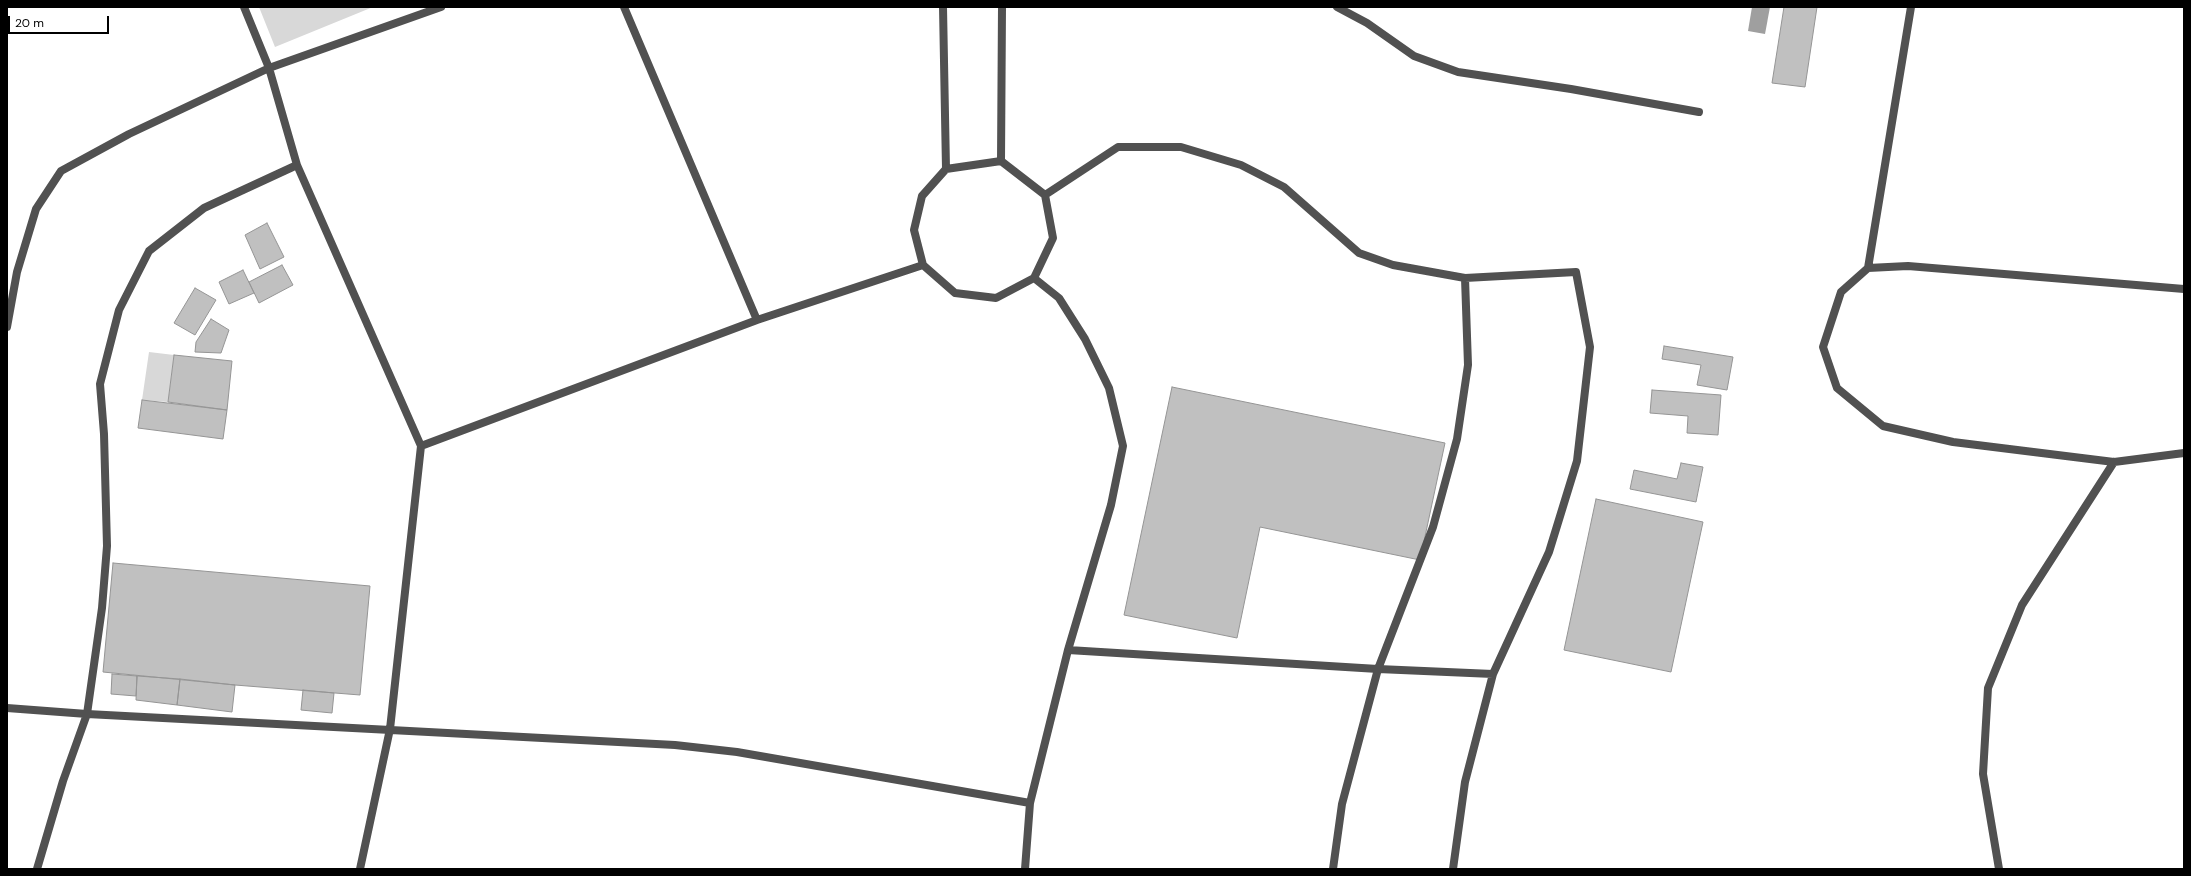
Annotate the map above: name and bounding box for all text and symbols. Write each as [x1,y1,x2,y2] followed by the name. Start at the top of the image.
[10,8,111,34] scale bar
[15,15,44,31] text: 20 m

